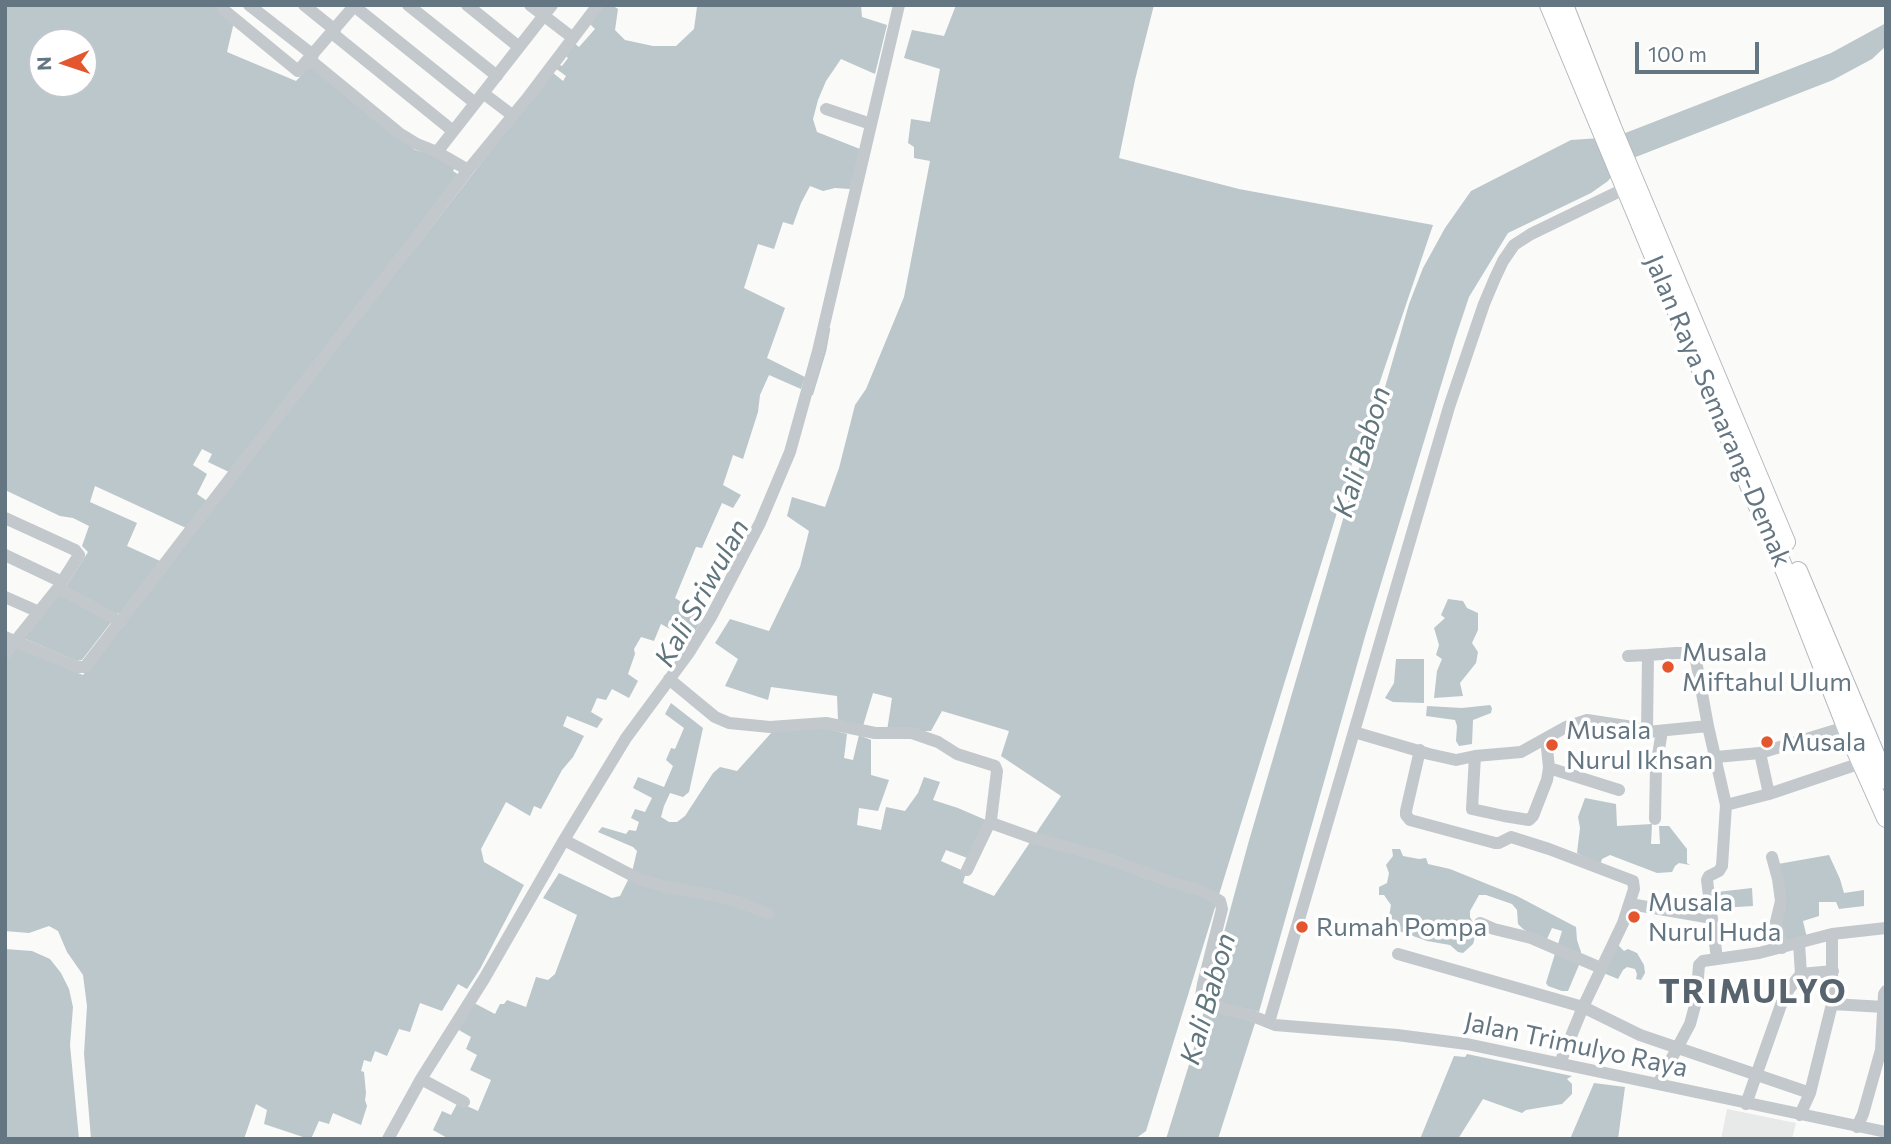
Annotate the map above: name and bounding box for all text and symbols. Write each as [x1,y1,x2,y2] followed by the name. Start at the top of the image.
[28,28,98,98] north arrow
[1639,28,1763,72] scale bar
[1648,41,1707,66] text: 100 m
[32,56,55,71] text: N
[1638,251,1798,571] street label: Jalan Raya Semarang-Demak
[1326,382,1398,522] water label: Kali Babon
[648,513,756,673] water label: Kali Sriwulan
[1682,636,1852,698] place label: Musala Miftahul Ulum
[1660,659,1676,675] marker: Musala Miftahul Ulum
[1566,714,1713,776] place label: Musala Nurul Ikhsan
[1781,726,1866,758] place label: Musala
[1759,734,1775,750] marker: Musala
[1544,737,1560,753] marker: Musala Nurul Ikhsan
[1648,886,1781,948] place label: Musala Nurul Huda
[1626,909,1642,925] marker: Musala Nurul Huda
[1316,911,1487,943] place label: Rumah Pompa
[1294,919,1310,935] marker: Rumah Pompa
[1173,929,1243,1069] water label: Kali Babon
[1659,972,1847,1012] district label: TRIMULYO
[1461,1006,1691,1084] street label: Jalan Trimulyo Raya

